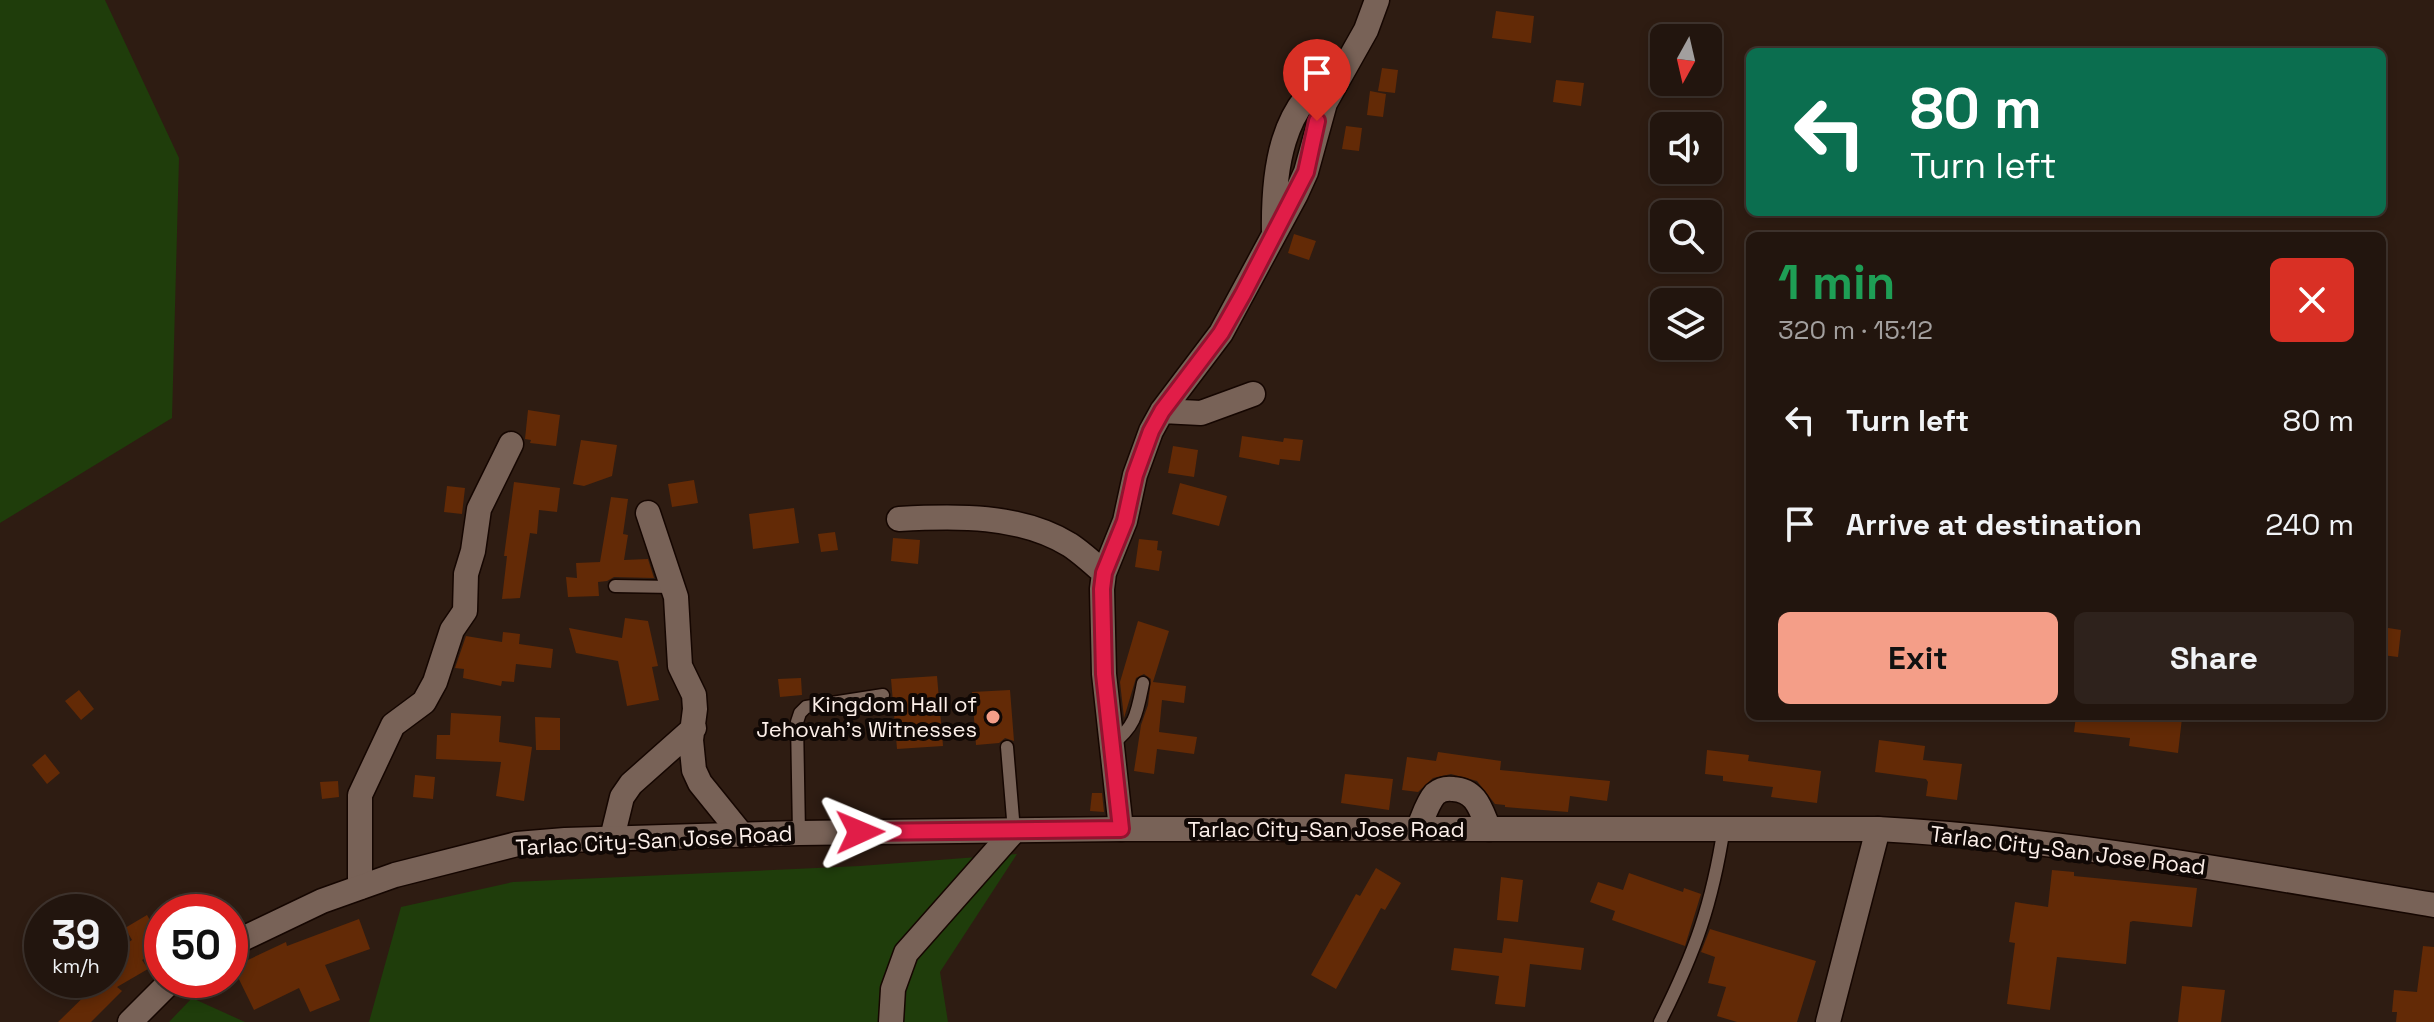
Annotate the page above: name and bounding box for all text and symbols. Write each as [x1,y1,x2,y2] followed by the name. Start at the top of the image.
[1650,24,1722,96] north arrow
[1650,24,1722,360] map controls
[1283,39,1351,121] pin
[1295,51,1339,95] icon: arrive
[1910,73,2042,144] text: 80 m
[1778,80,1882,184] icon: left
[1650,112,1722,184] button: sound
[1910,143,2057,189] text: Turn left
[1650,200,1722,272] button: search
[1778,252,1895,313] text: 1 min
[2270,258,2354,342] button: close
[1650,288,1722,360] button: layers
[1778,313,1933,347] text: 320 m · 15:12
[1778,398,1822,442] icon: left
[1846,401,1969,440] text: Turn left
[2283,401,2354,440] text: 80 m
[1778,502,1822,546] icon: arrive
[1846,505,2142,544] text: Arrive at destination
[2265,505,2354,544] text: 240 m
[1778,612,2058,704] button: Exit
[2074,612,2354,704] button: Share
[756,690,977,743] place label: Kingdom Hall of Jehovah's Witnesses
[984,708,1002,726] marker: Kingdom Hall of Jehovah's Witnesses
[818,790,902,874] position arrow
[1187,815,1465,843] street label: Tarlac City-San Jose Road
[515,819,793,861] street label: Tarlac City-San Jose Road
[1929,819,2207,881] street label: Tarlac City-San Jose Road
[144,894,248,998] speed limit sign: 50
[51,910,101,961] text: 39
[52,953,100,979] text: km/h

